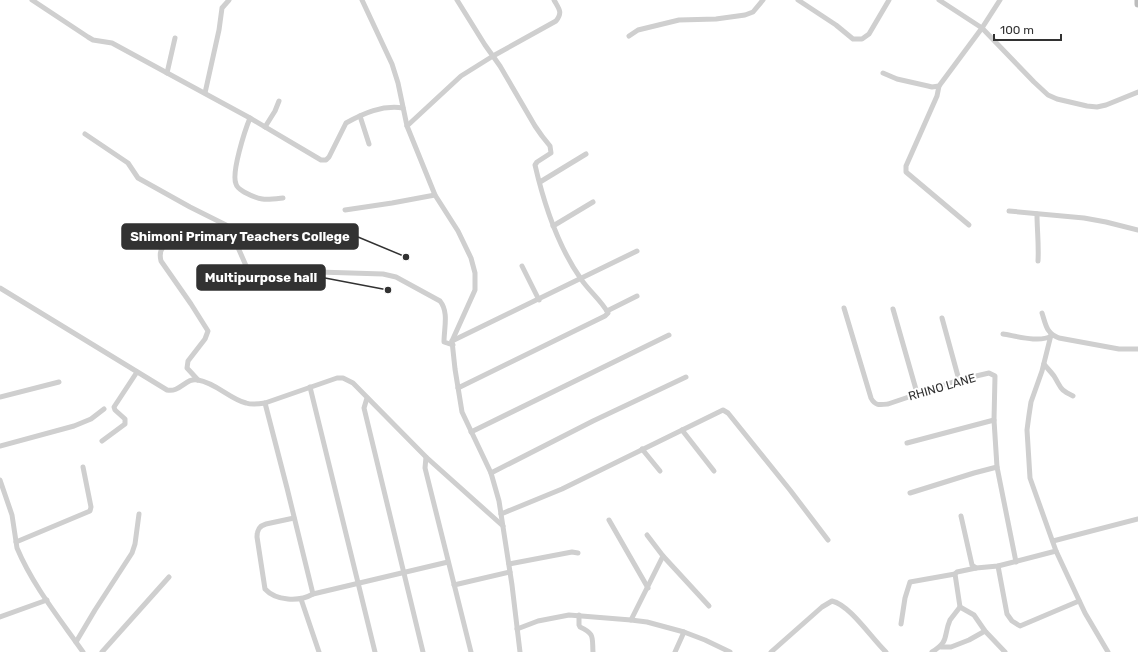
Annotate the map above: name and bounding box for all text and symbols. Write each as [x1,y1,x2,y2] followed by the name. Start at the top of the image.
[994,16,1061,42] scale bar
[1000,23,1034,37] text: 100 m
[122,224,358,249] callout: Shimoni Primary Teachers College
[130,229,350,244] text: Shimoni Primary Teachers College
[197,265,325,290] callout: Multipurpose hall
[205,270,317,285] text: Multipurpose hall
[907,371,977,403] street label: RHINO LANE

